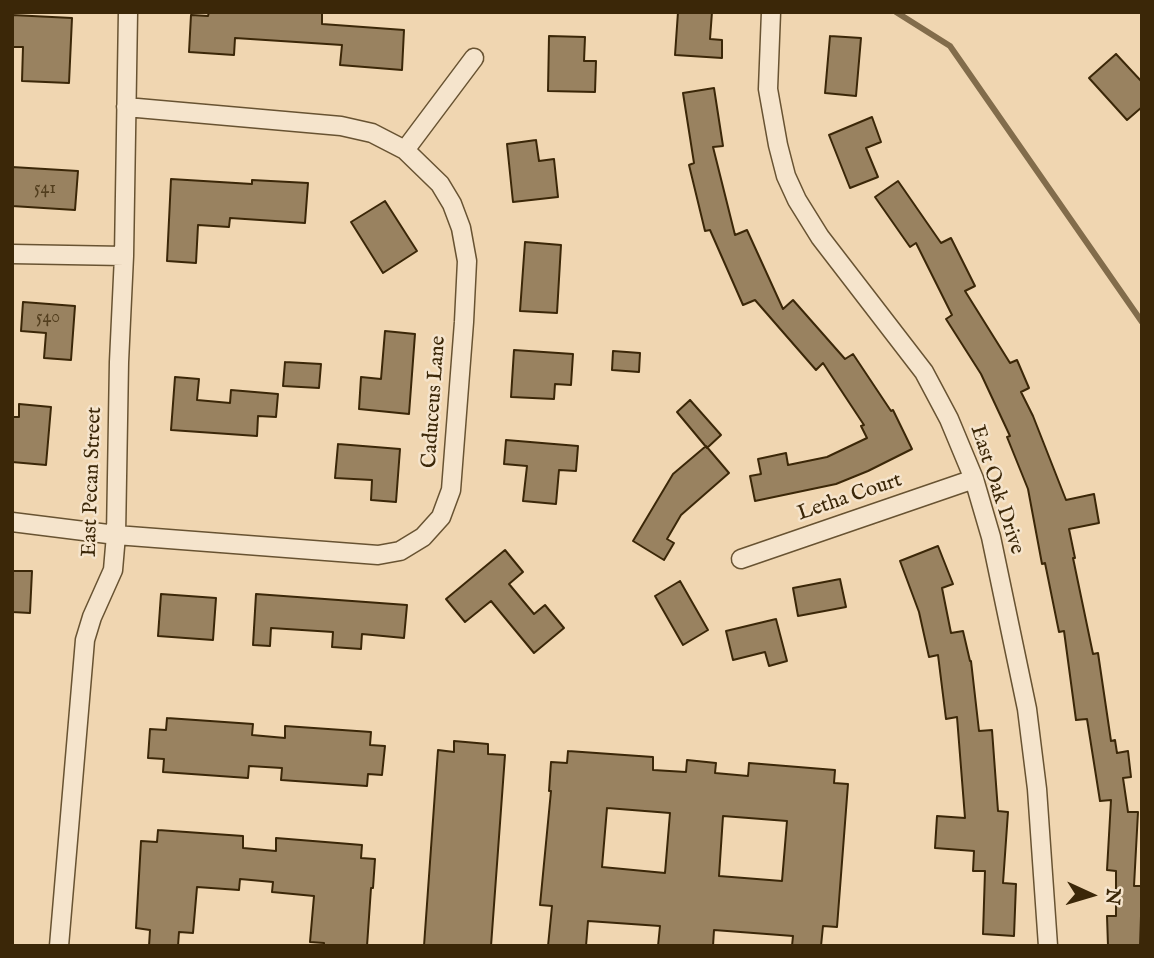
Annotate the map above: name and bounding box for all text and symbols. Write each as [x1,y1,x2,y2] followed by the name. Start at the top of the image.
[34,178,56,200] house number: 541
[36,307,60,329] house number: 540
[418,335,452,469] street label: Caduceus Lane
[78,406,108,558] street label: East Pecan Street
[963,422,1029,558] street label: East Oak Drive
[794,468,906,528] street label: Letha Court
[1056,860,1126,930] north arrow
[1099,887,1124,906] text: N

